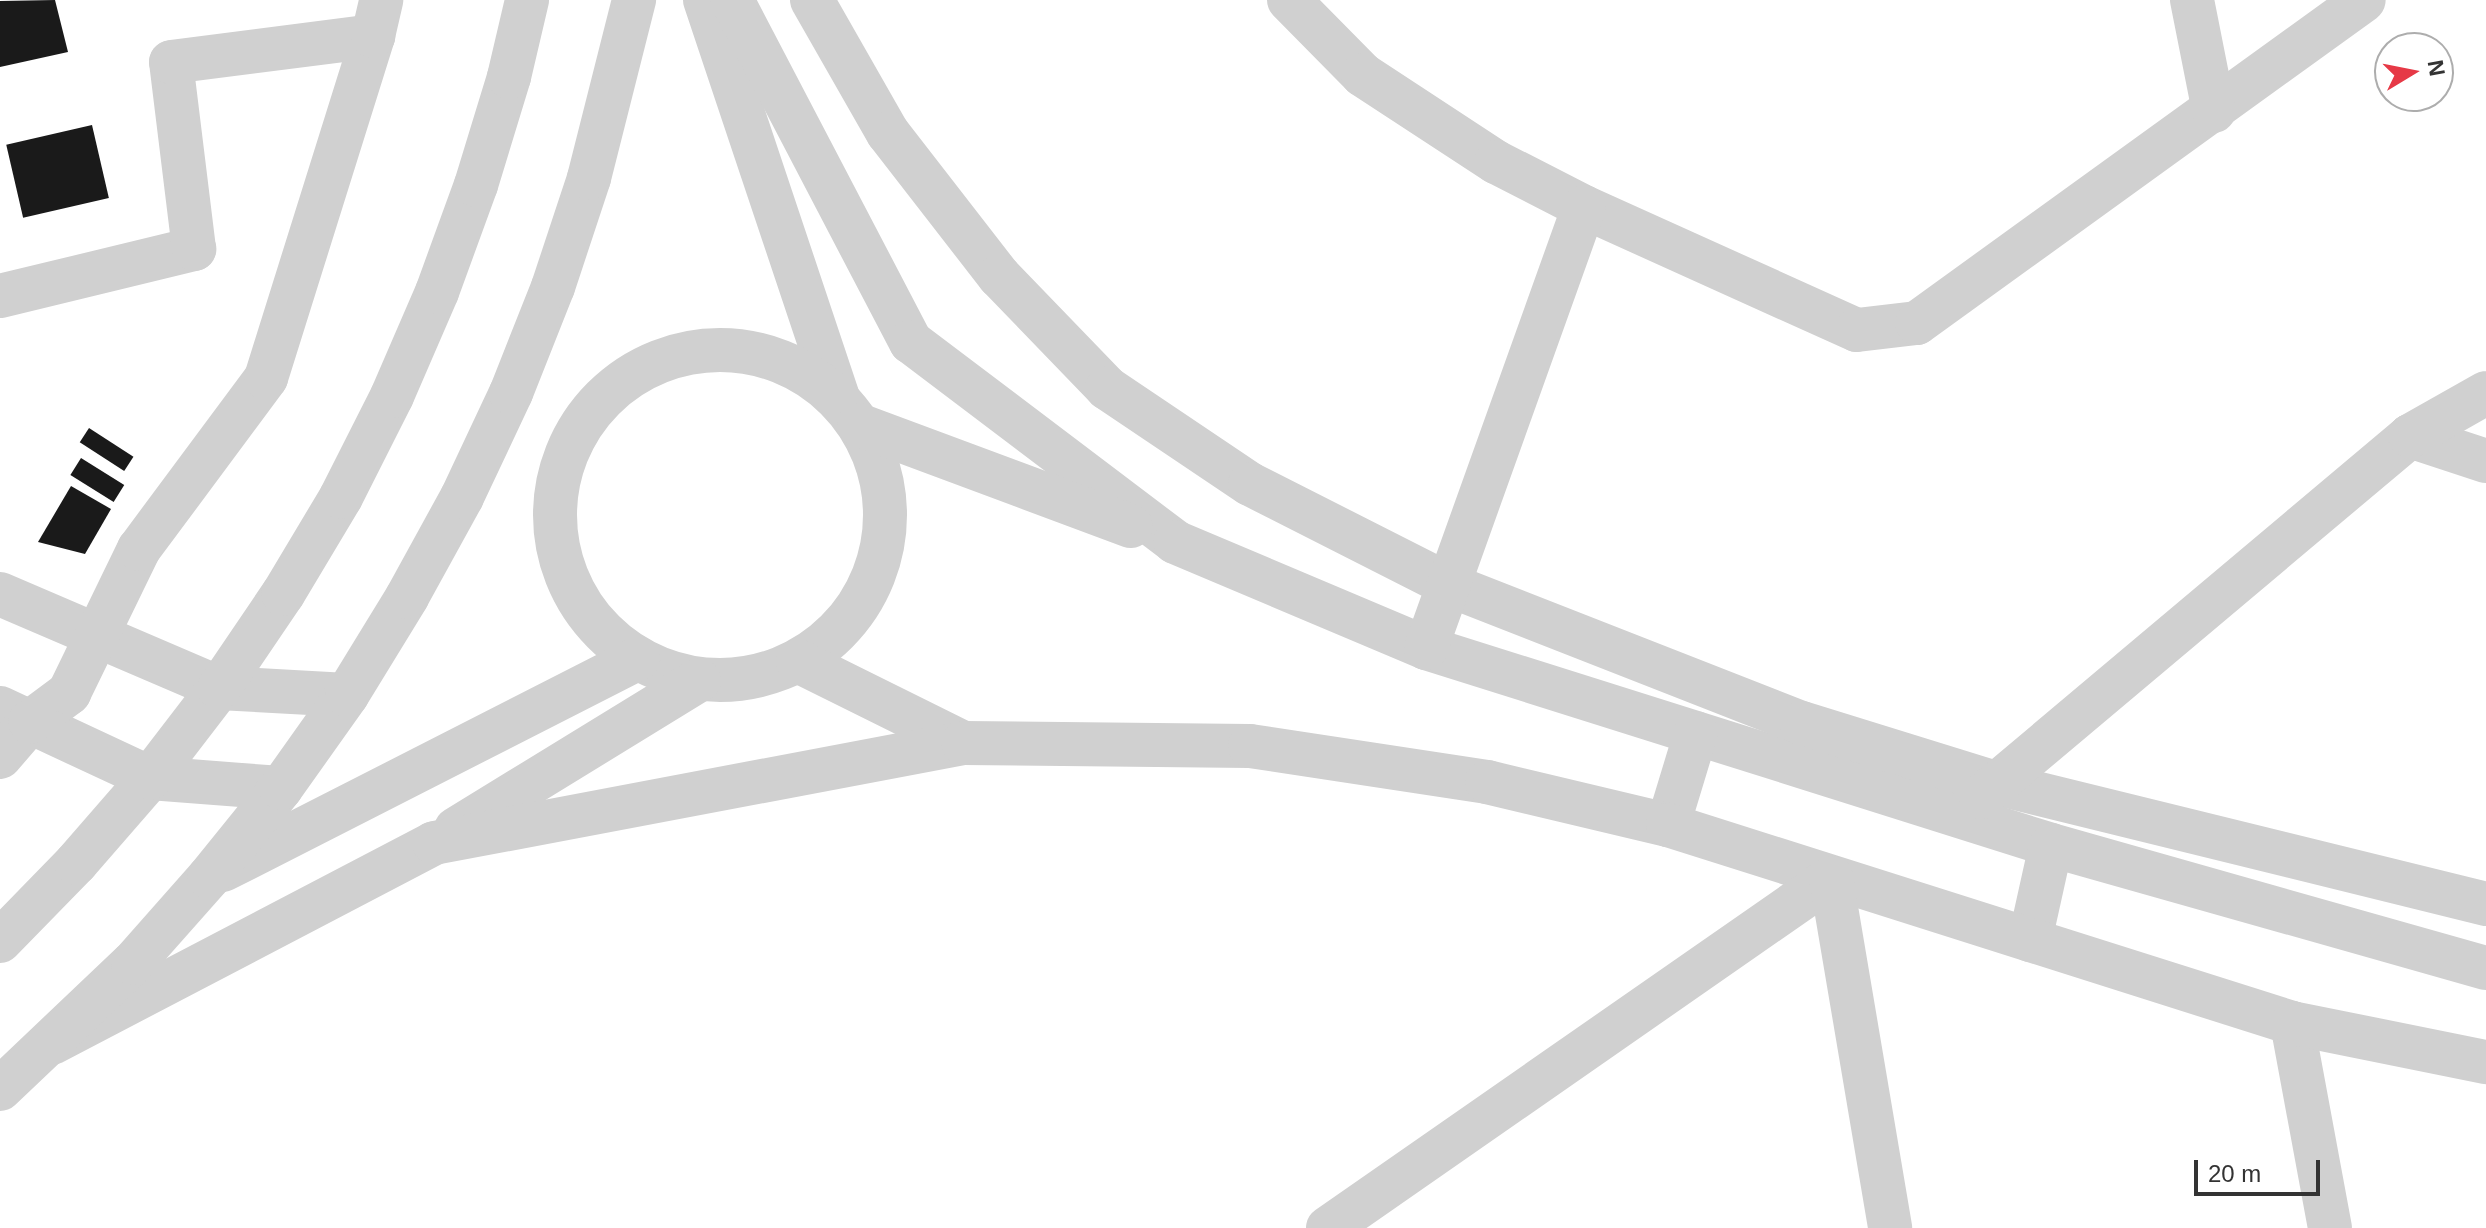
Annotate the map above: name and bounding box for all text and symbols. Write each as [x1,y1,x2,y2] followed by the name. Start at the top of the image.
[2374,32,2454,112] north arrow
[2422,58,2450,78] text: N
[2198,1144,2324,1194] scale bar
[2208,1160,2261,1187] text: 20 m

